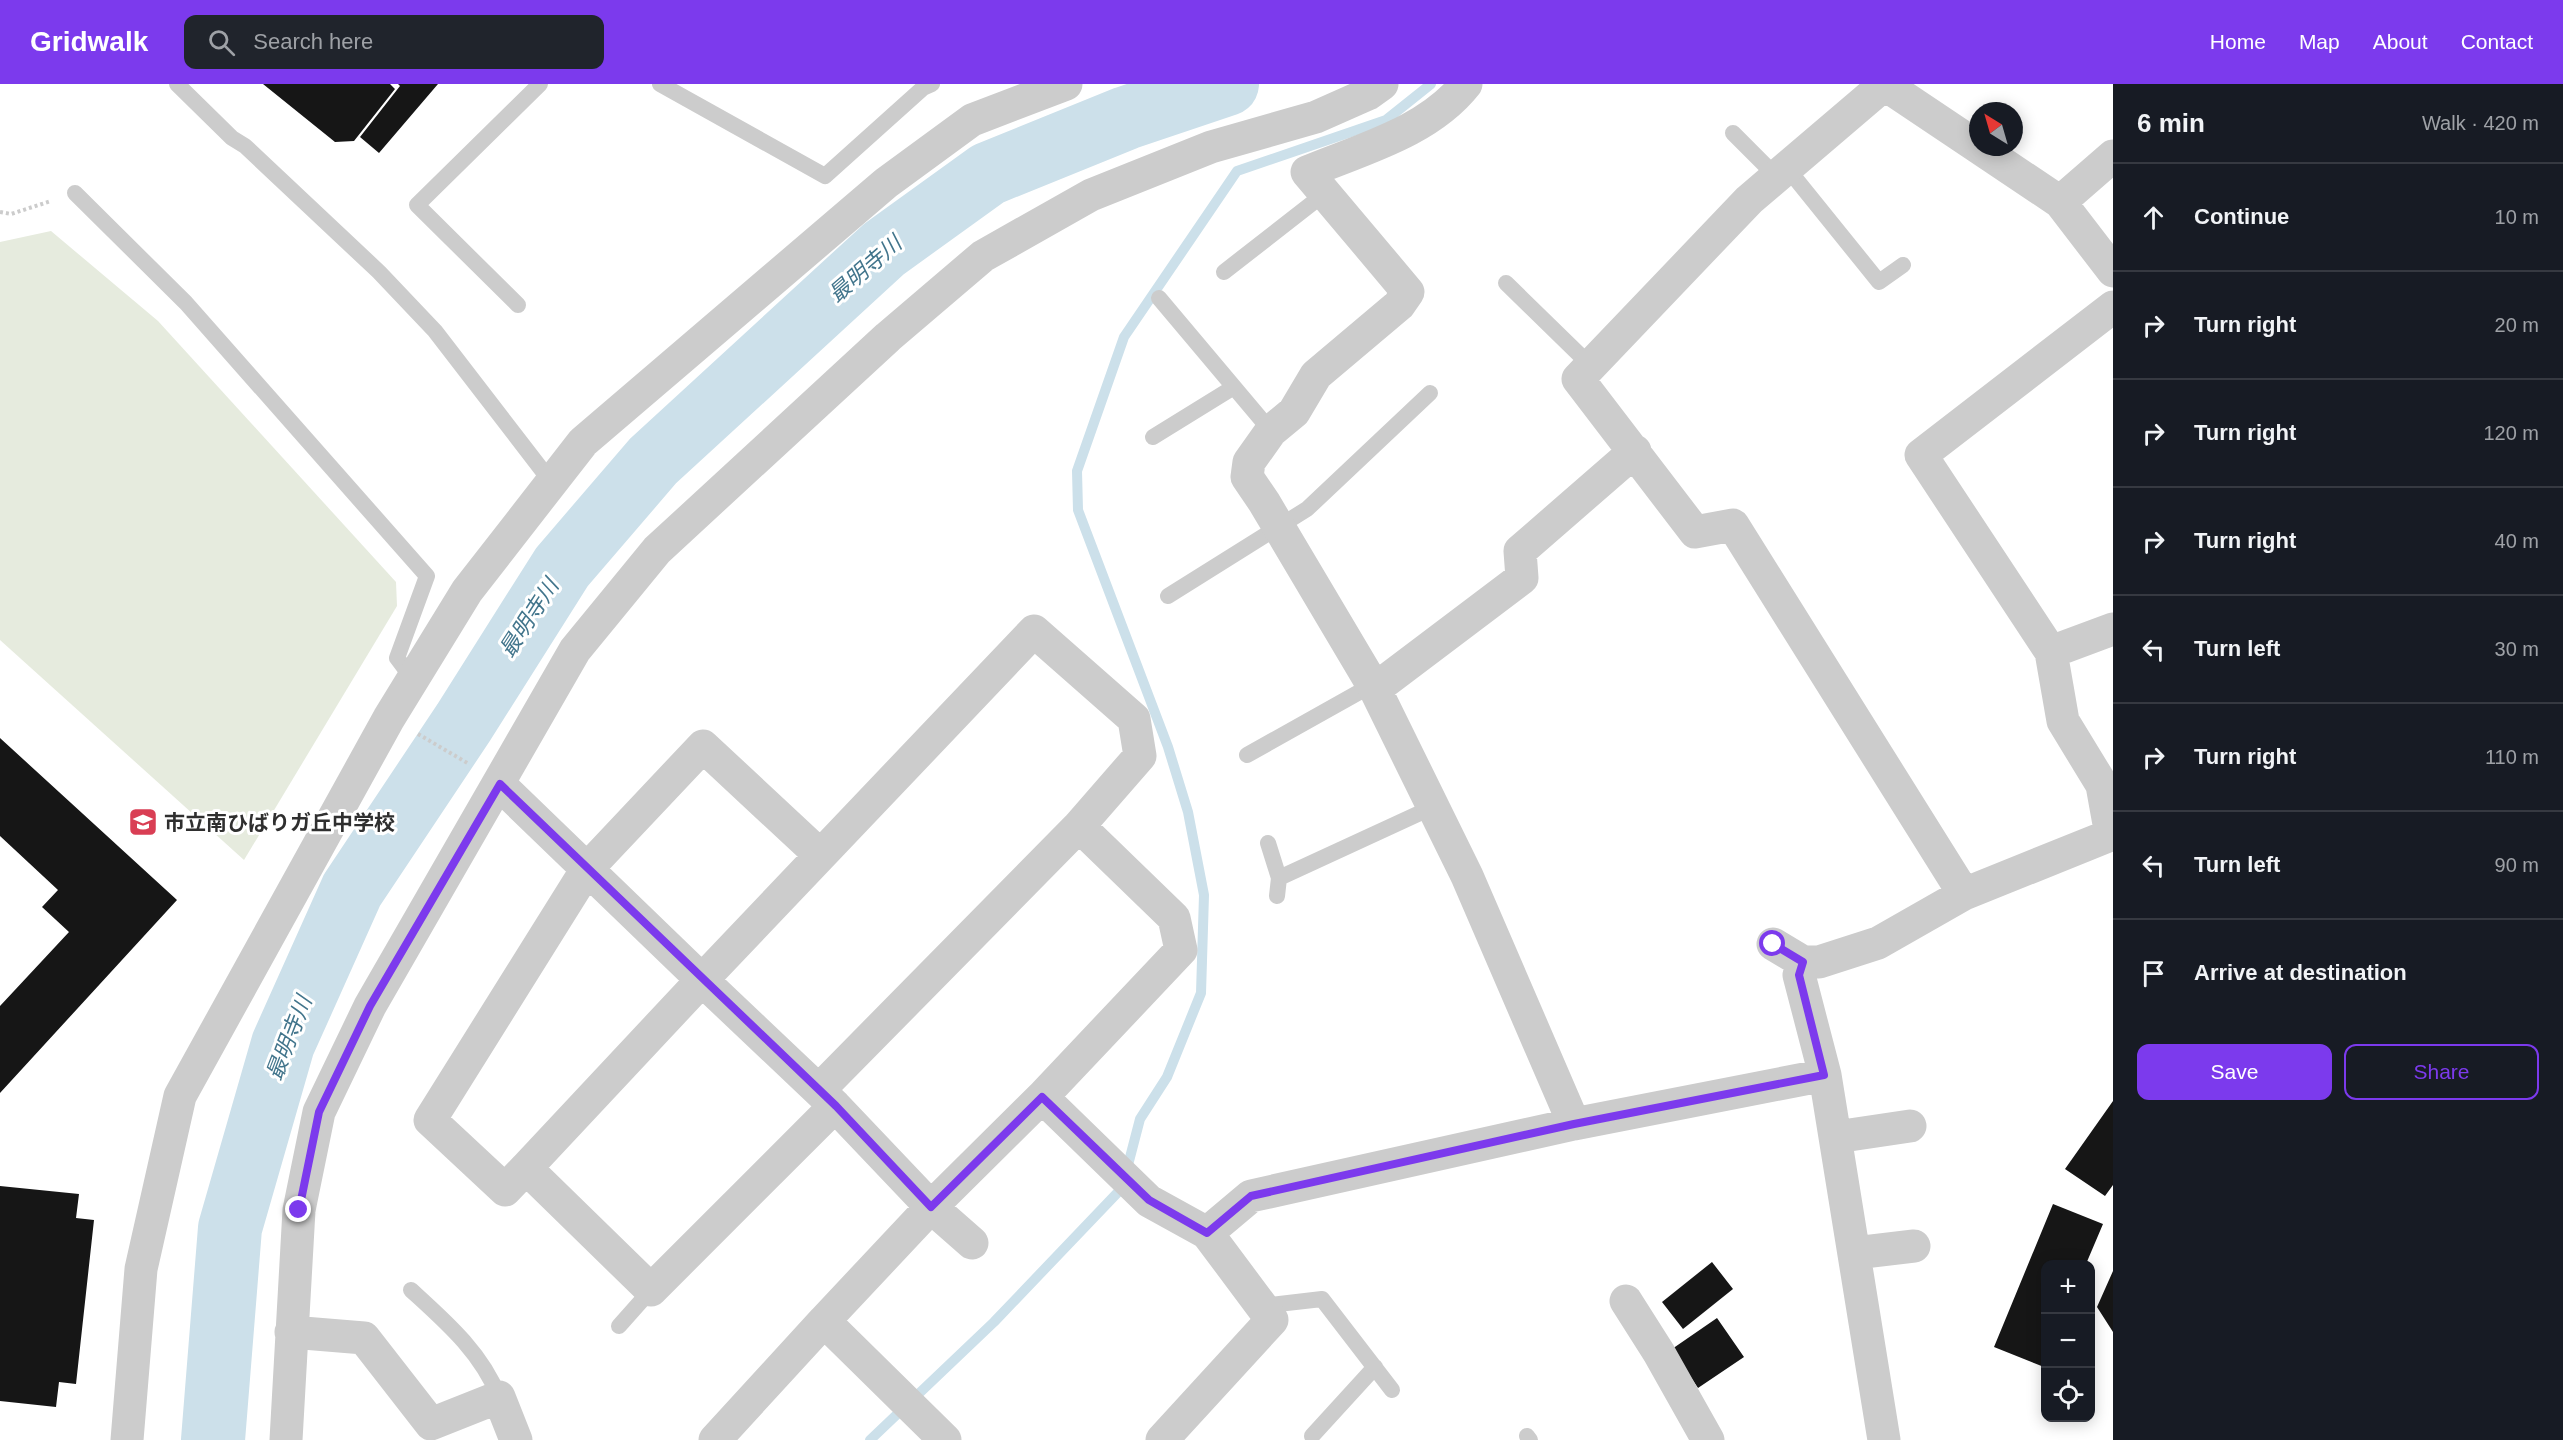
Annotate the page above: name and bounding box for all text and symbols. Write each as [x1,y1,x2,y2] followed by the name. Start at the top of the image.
[184,15,604,69] search box
[30,26,148,57] text: Gridwalk
[205,26,238,59] icon: search
[253,29,373,54] text: Search here
[2210,30,2266,53] text: Home
[2299,30,2340,53] text: Map
[2373,30,2428,53] text: About
[2461,30,2533,53] text: Contact
[1969,102,2023,156] north arrow
[2137,108,2205,138] text: 6 min
[2422,112,2539,134] text: Walk · 420 m
[2137,201,2170,234] icon: ahead
[2194,204,2289,229] text: Continue
[2495,206,2539,228] text: 10 m
[824,229,908,307] water label: 最明寺川
[2137,309,2170,342] icon: right
[2194,312,2296,337] text: Turn right
[2495,314,2539,336] text: 20 m
[2137,417,2170,450] icon: right
[2194,420,2296,445] text: Turn right
[2483,422,2539,444] text: 120 m
[2137,525,2170,558] icon: right
[2194,528,2296,553] text: Turn right
[2495,530,2539,552] text: 40 m
[495,573,565,662] water label: 最明寺川
[2137,633,2170,666] icon: left
[2194,636,2280,661] text: Turn left
[2495,638,2539,660] text: 30 m
[2137,741,2170,774] icon: right
[2194,744,2296,769] text: Turn right
[2485,746,2539,768] text: 110 m
[127,806,159,838] school or university icon: 市立南ひばりガ丘中学校
[164,811,395,834] place label: 市立南ひばりガ丘中学校
[2137,849,2170,882] icon: left
[2194,852,2280,877] text: Turn left
[2495,854,2539,876] text: 90 m
[1759,930,1785,956] route start
[2137,957,2170,990] icon: arrive
[2194,960,2407,985] text: Arrive at destination
[262,991,317,1084] water label: 最明寺川
[2137,1044,2332,1100] button: Save
[2344,1044,2539,1100] button: Share
[285,1196,311,1222] route end
[2041,1260,2095,1422] map controls
[2041,1260,2095,1314] button: +
[2041,1314,2095,1368] button: −
[2041,1368,2095,1422] button: locate

